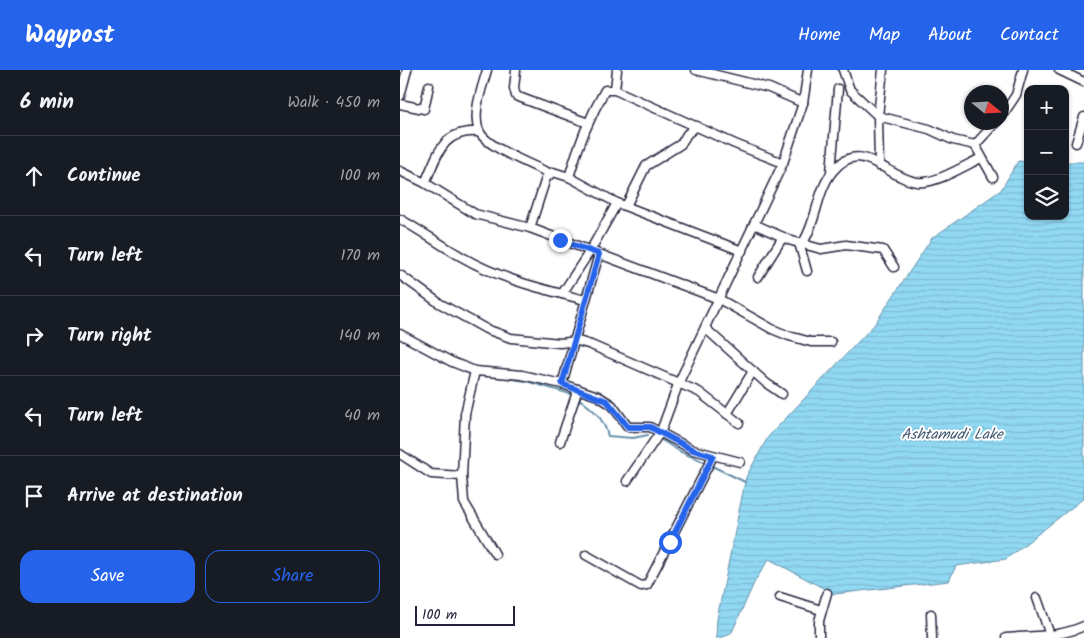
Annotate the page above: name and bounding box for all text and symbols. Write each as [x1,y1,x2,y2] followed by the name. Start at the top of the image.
[25,16,114,55] text: Waypost
[798,21,841,50] text: Home
[869,21,900,50] text: Map
[928,21,972,50] text: About
[1000,21,1059,50] text: Contact
[964,85,1009,130] north arrow
[1024,85,1069,220] map controls
[1024,85,1069,130] button: +
[20,86,74,119] text: 6 min
[287,90,380,115] text: Walk · 450 m
[1024,130,1069,175] button: −
[67,161,140,191] text: Continue
[20,162,48,190] icon: ahead
[340,163,380,188] text: 100 m
[1024,175,1069,220] button: layers
[549,229,572,252] route end
[67,241,142,271] text: Turn left
[20,242,48,270] icon: left
[340,243,380,268] text: 170 m
[67,321,152,351] text: Turn right
[20,322,48,350] icon: right
[339,323,380,348] text: 140 m
[67,401,142,431] text: Turn left
[20,402,48,430] icon: left
[344,403,380,428] text: 40 m
[901,423,1004,447] water label: Ashtamudi Lake
[67,481,243,511] text: Arrive at destination
[20,482,48,510] icon: arrive
[659,531,682,554] route start
[20,550,195,603] button: Save
[205,550,380,603] button: Share
[415,603,515,626] scale bar
[422,604,457,626] text: 100 m

